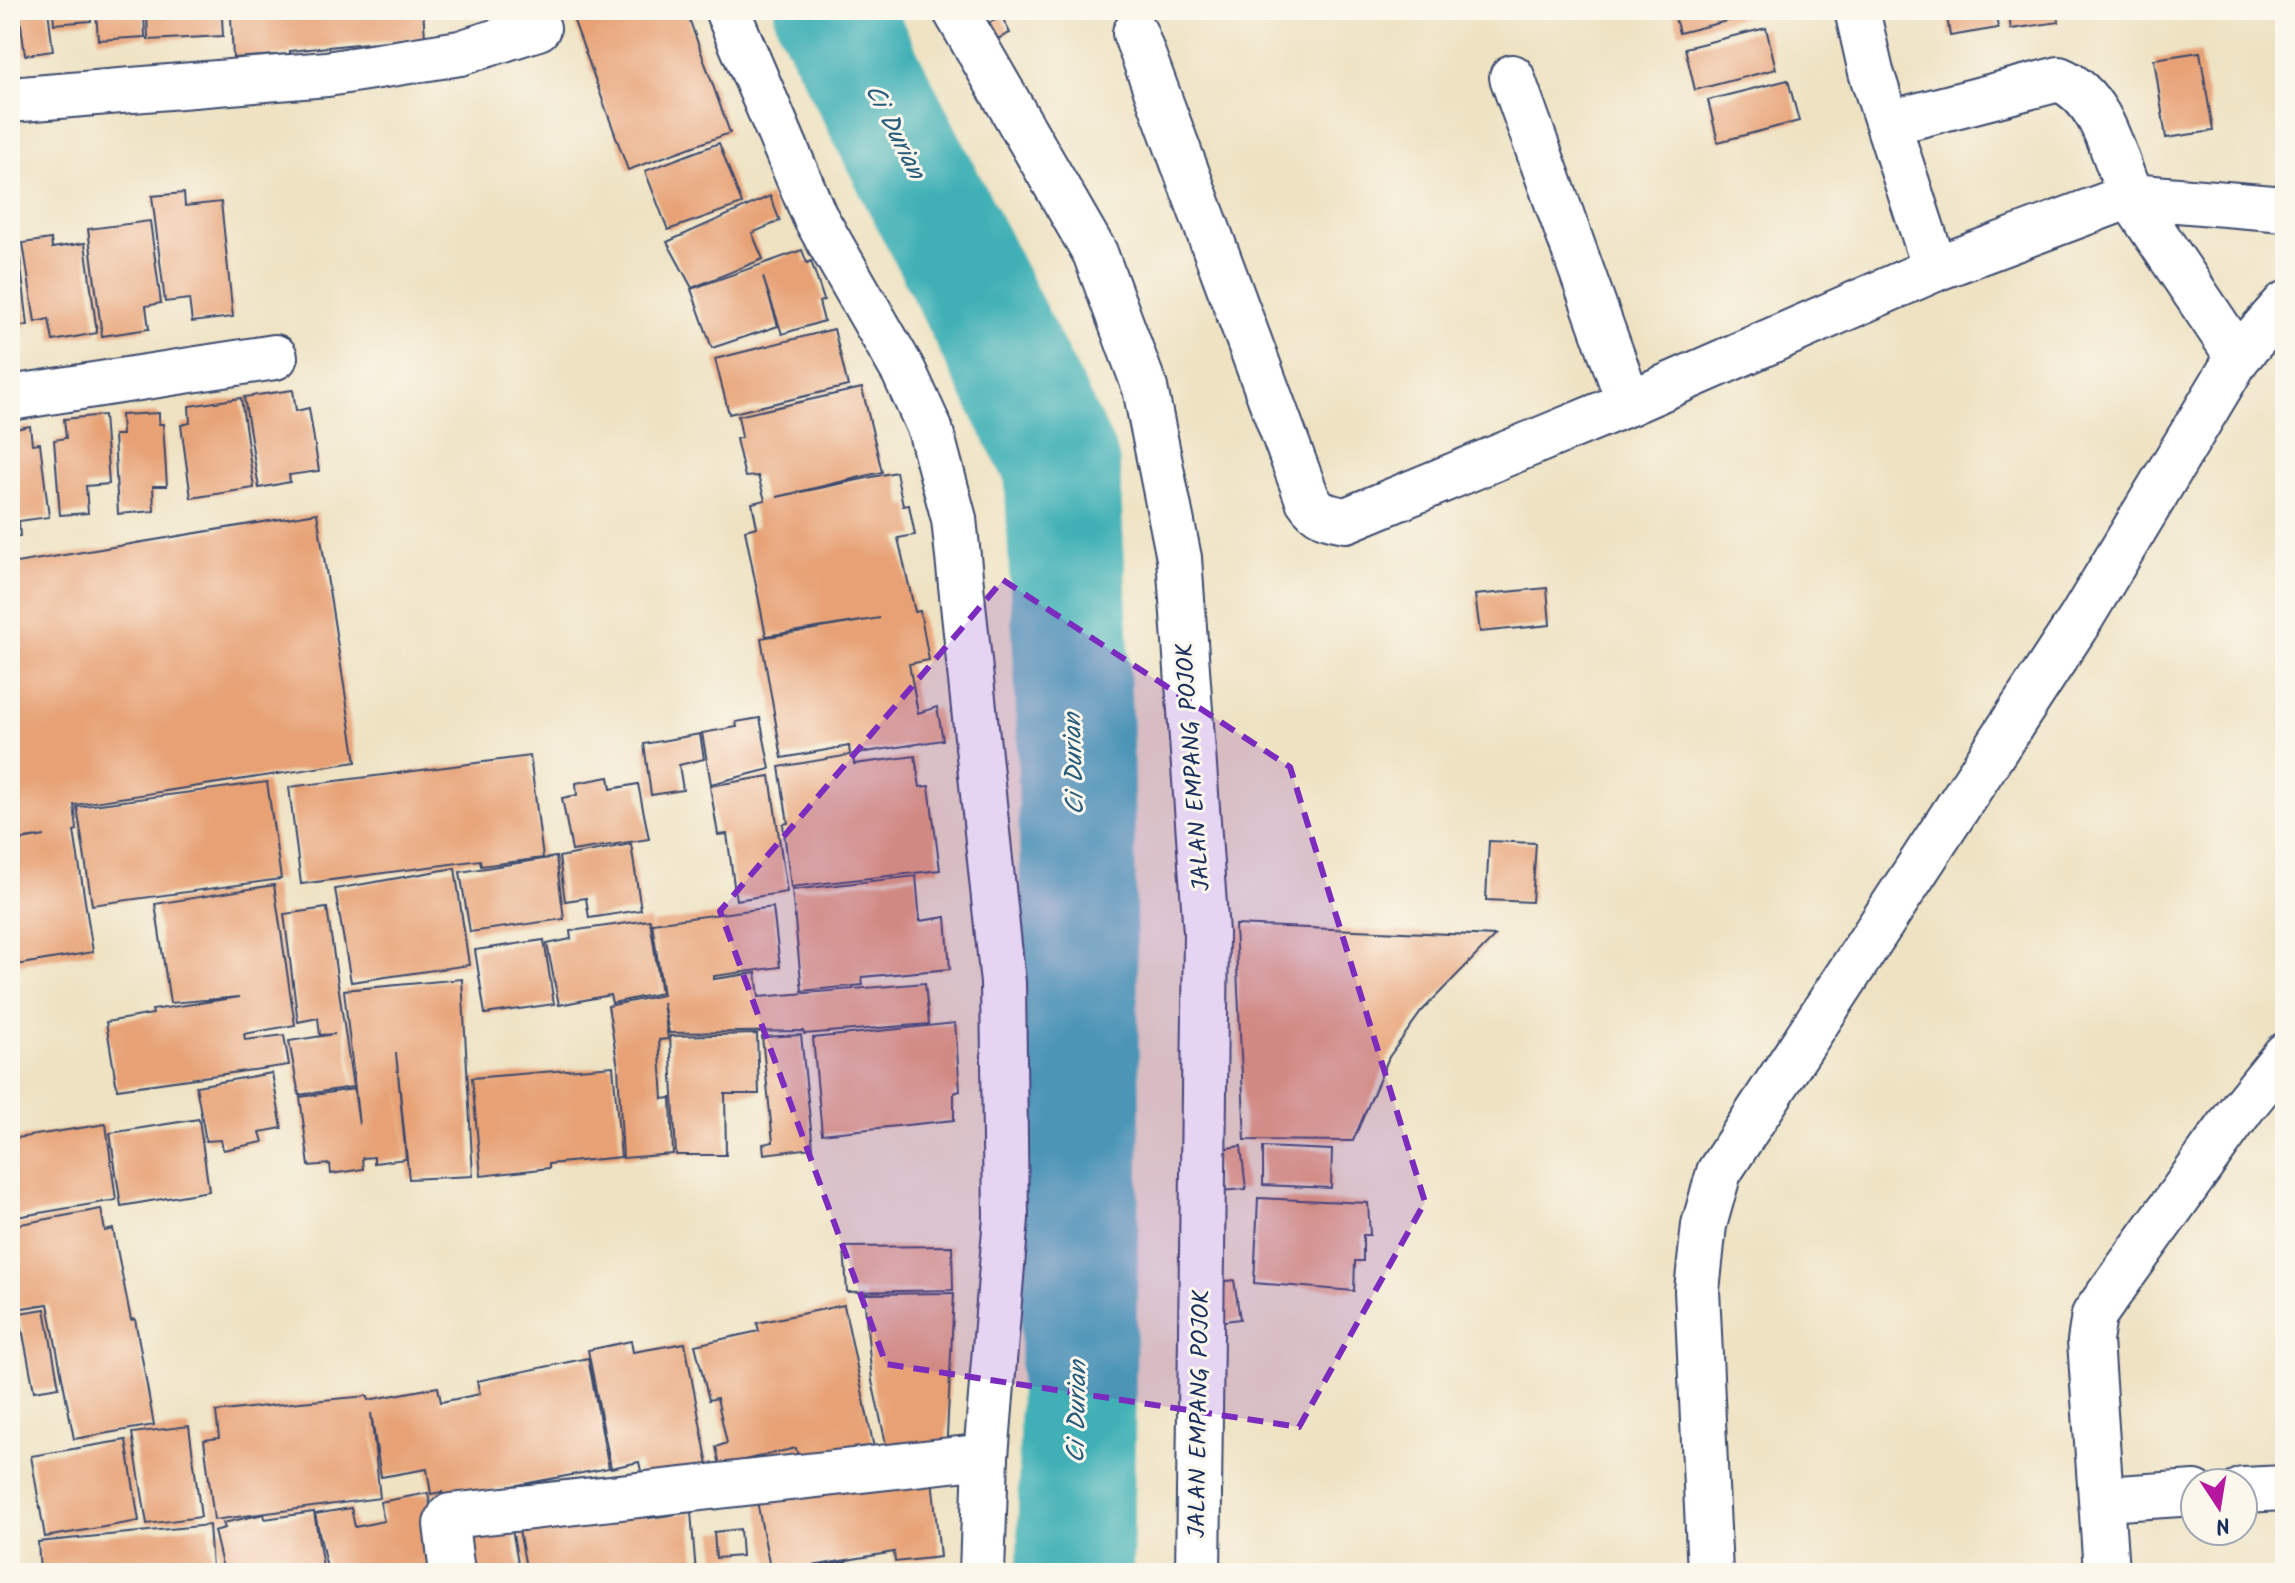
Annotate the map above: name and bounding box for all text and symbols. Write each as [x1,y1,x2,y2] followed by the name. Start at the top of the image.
[852,77,937,189] water label: Ci Durian
[1166,641,1222,892] street label: JALAN EMPANG POJOK
[1052,710,1098,816] water label: Ci Durian
[1178,1289,1222,1539] street label: JALAN EMPANG POJOK
[1056,1358,1100,1464] water label: Ci Durian
[2179,1467,2259,1547] north arrow
[2212,1506,2233,1543] text: N

